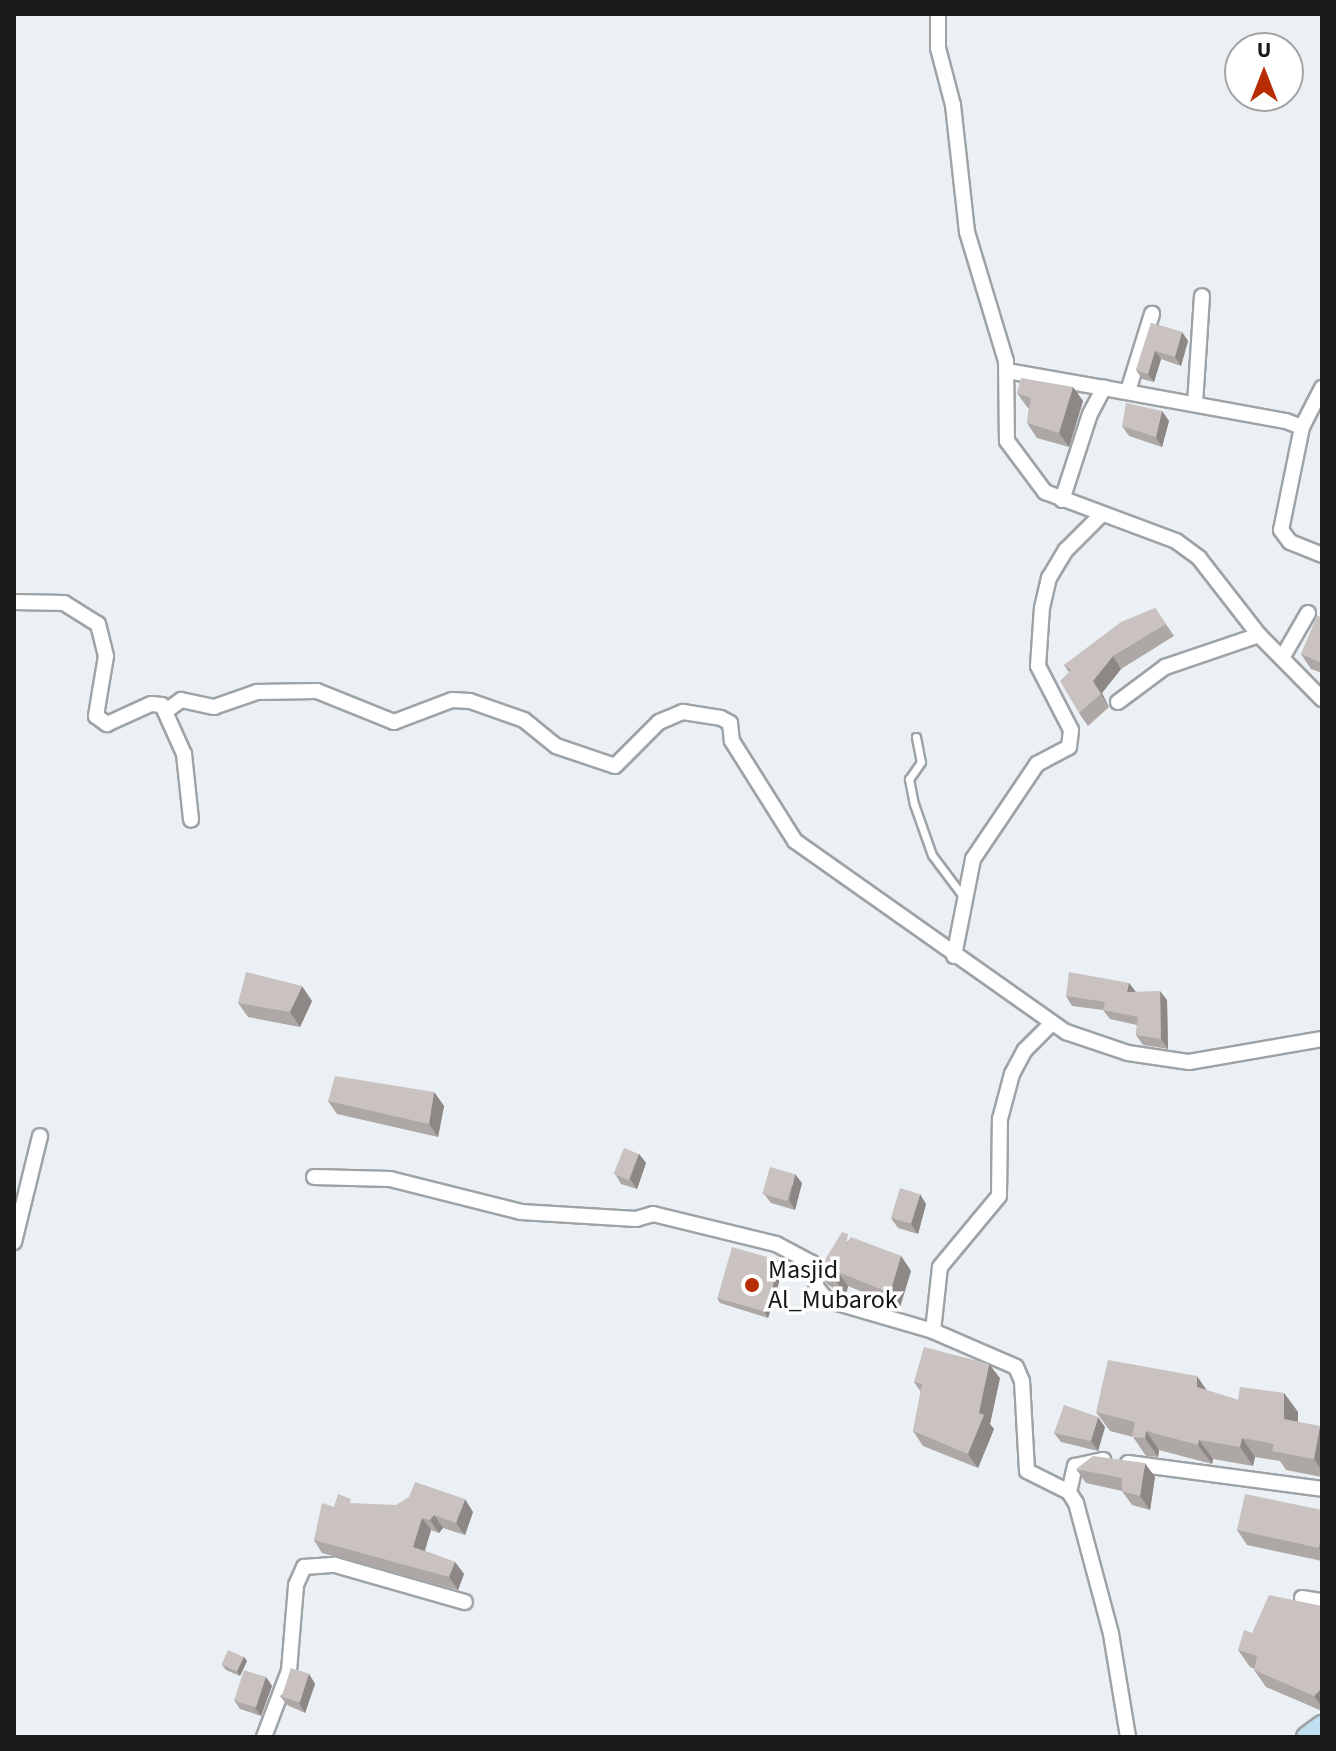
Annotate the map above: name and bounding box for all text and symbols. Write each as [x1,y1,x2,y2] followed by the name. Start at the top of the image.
[1224,32,1304,112] north arrow
[1257,34,1271,66] text: U
[768,1254,898,1316] place label: Masjid Al_Mubarok
[743,1276,761,1294] marker: Masjid Al_Mubarok

